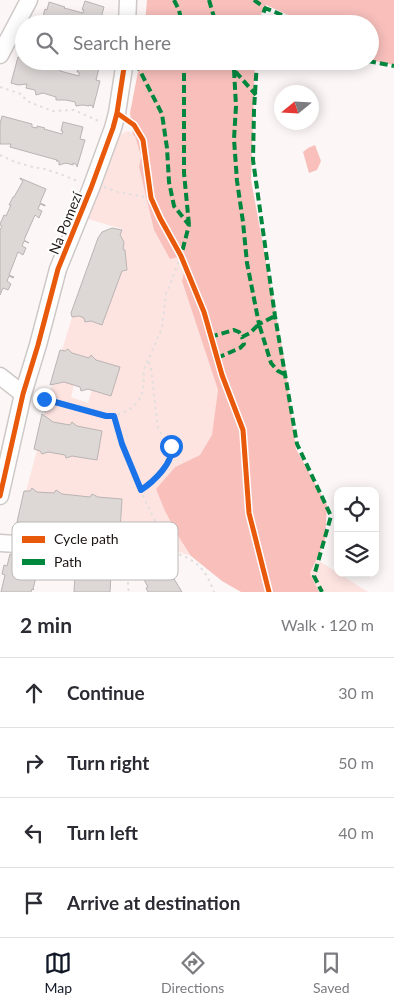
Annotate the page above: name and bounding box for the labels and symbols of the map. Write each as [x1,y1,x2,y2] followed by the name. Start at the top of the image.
[274,85,319,130] north arrow
[45,189,85,257] street label: Na Pomezí
[33,388,56,411] route end
[160,435,183,458] route start
[12,522,178,580] legend
[54,530,119,547] text: Cycle path
[54,553,82,570] text: Path

